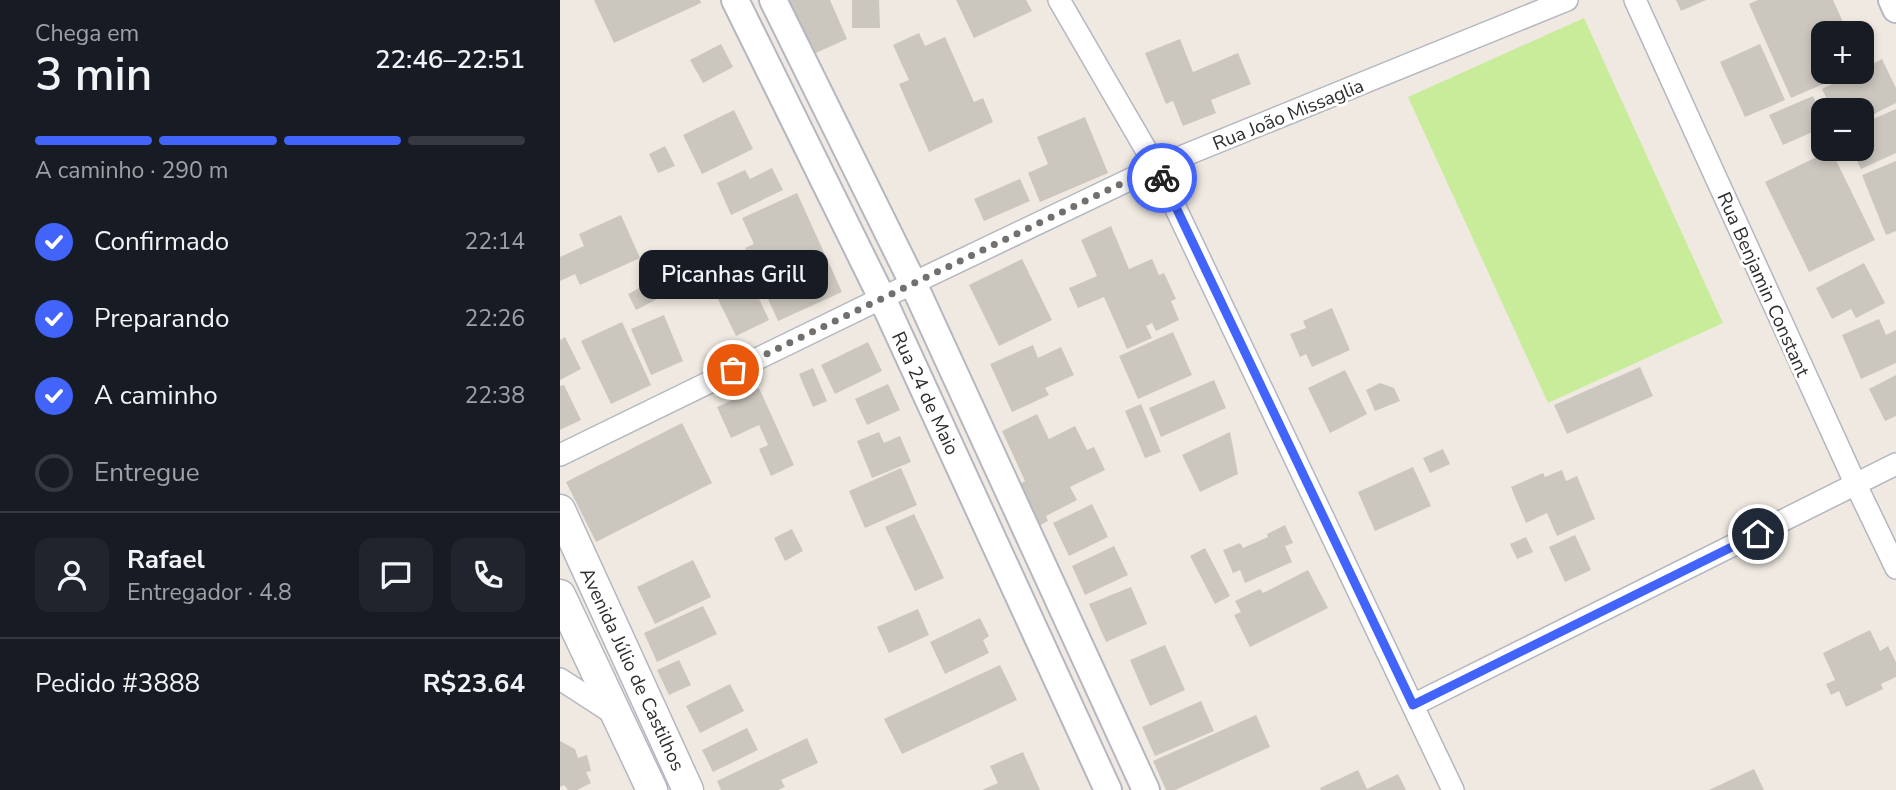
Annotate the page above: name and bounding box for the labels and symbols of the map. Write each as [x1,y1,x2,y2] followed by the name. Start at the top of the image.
[1209,73,1368,157] street label: Rua João Missaglia
[1127,143,1197,213] courier
[1711,188,1816,381] street label: Rua Benjamin Constant
[638,251,828,300] callout: Picanhas Grill
[885,327,965,459] street label: Rua 24 de Maio
[703,340,763,400] pin
[1728,504,1788,564] pin
[574,564,691,775] street label: Avenida Júlio de Castilhos

